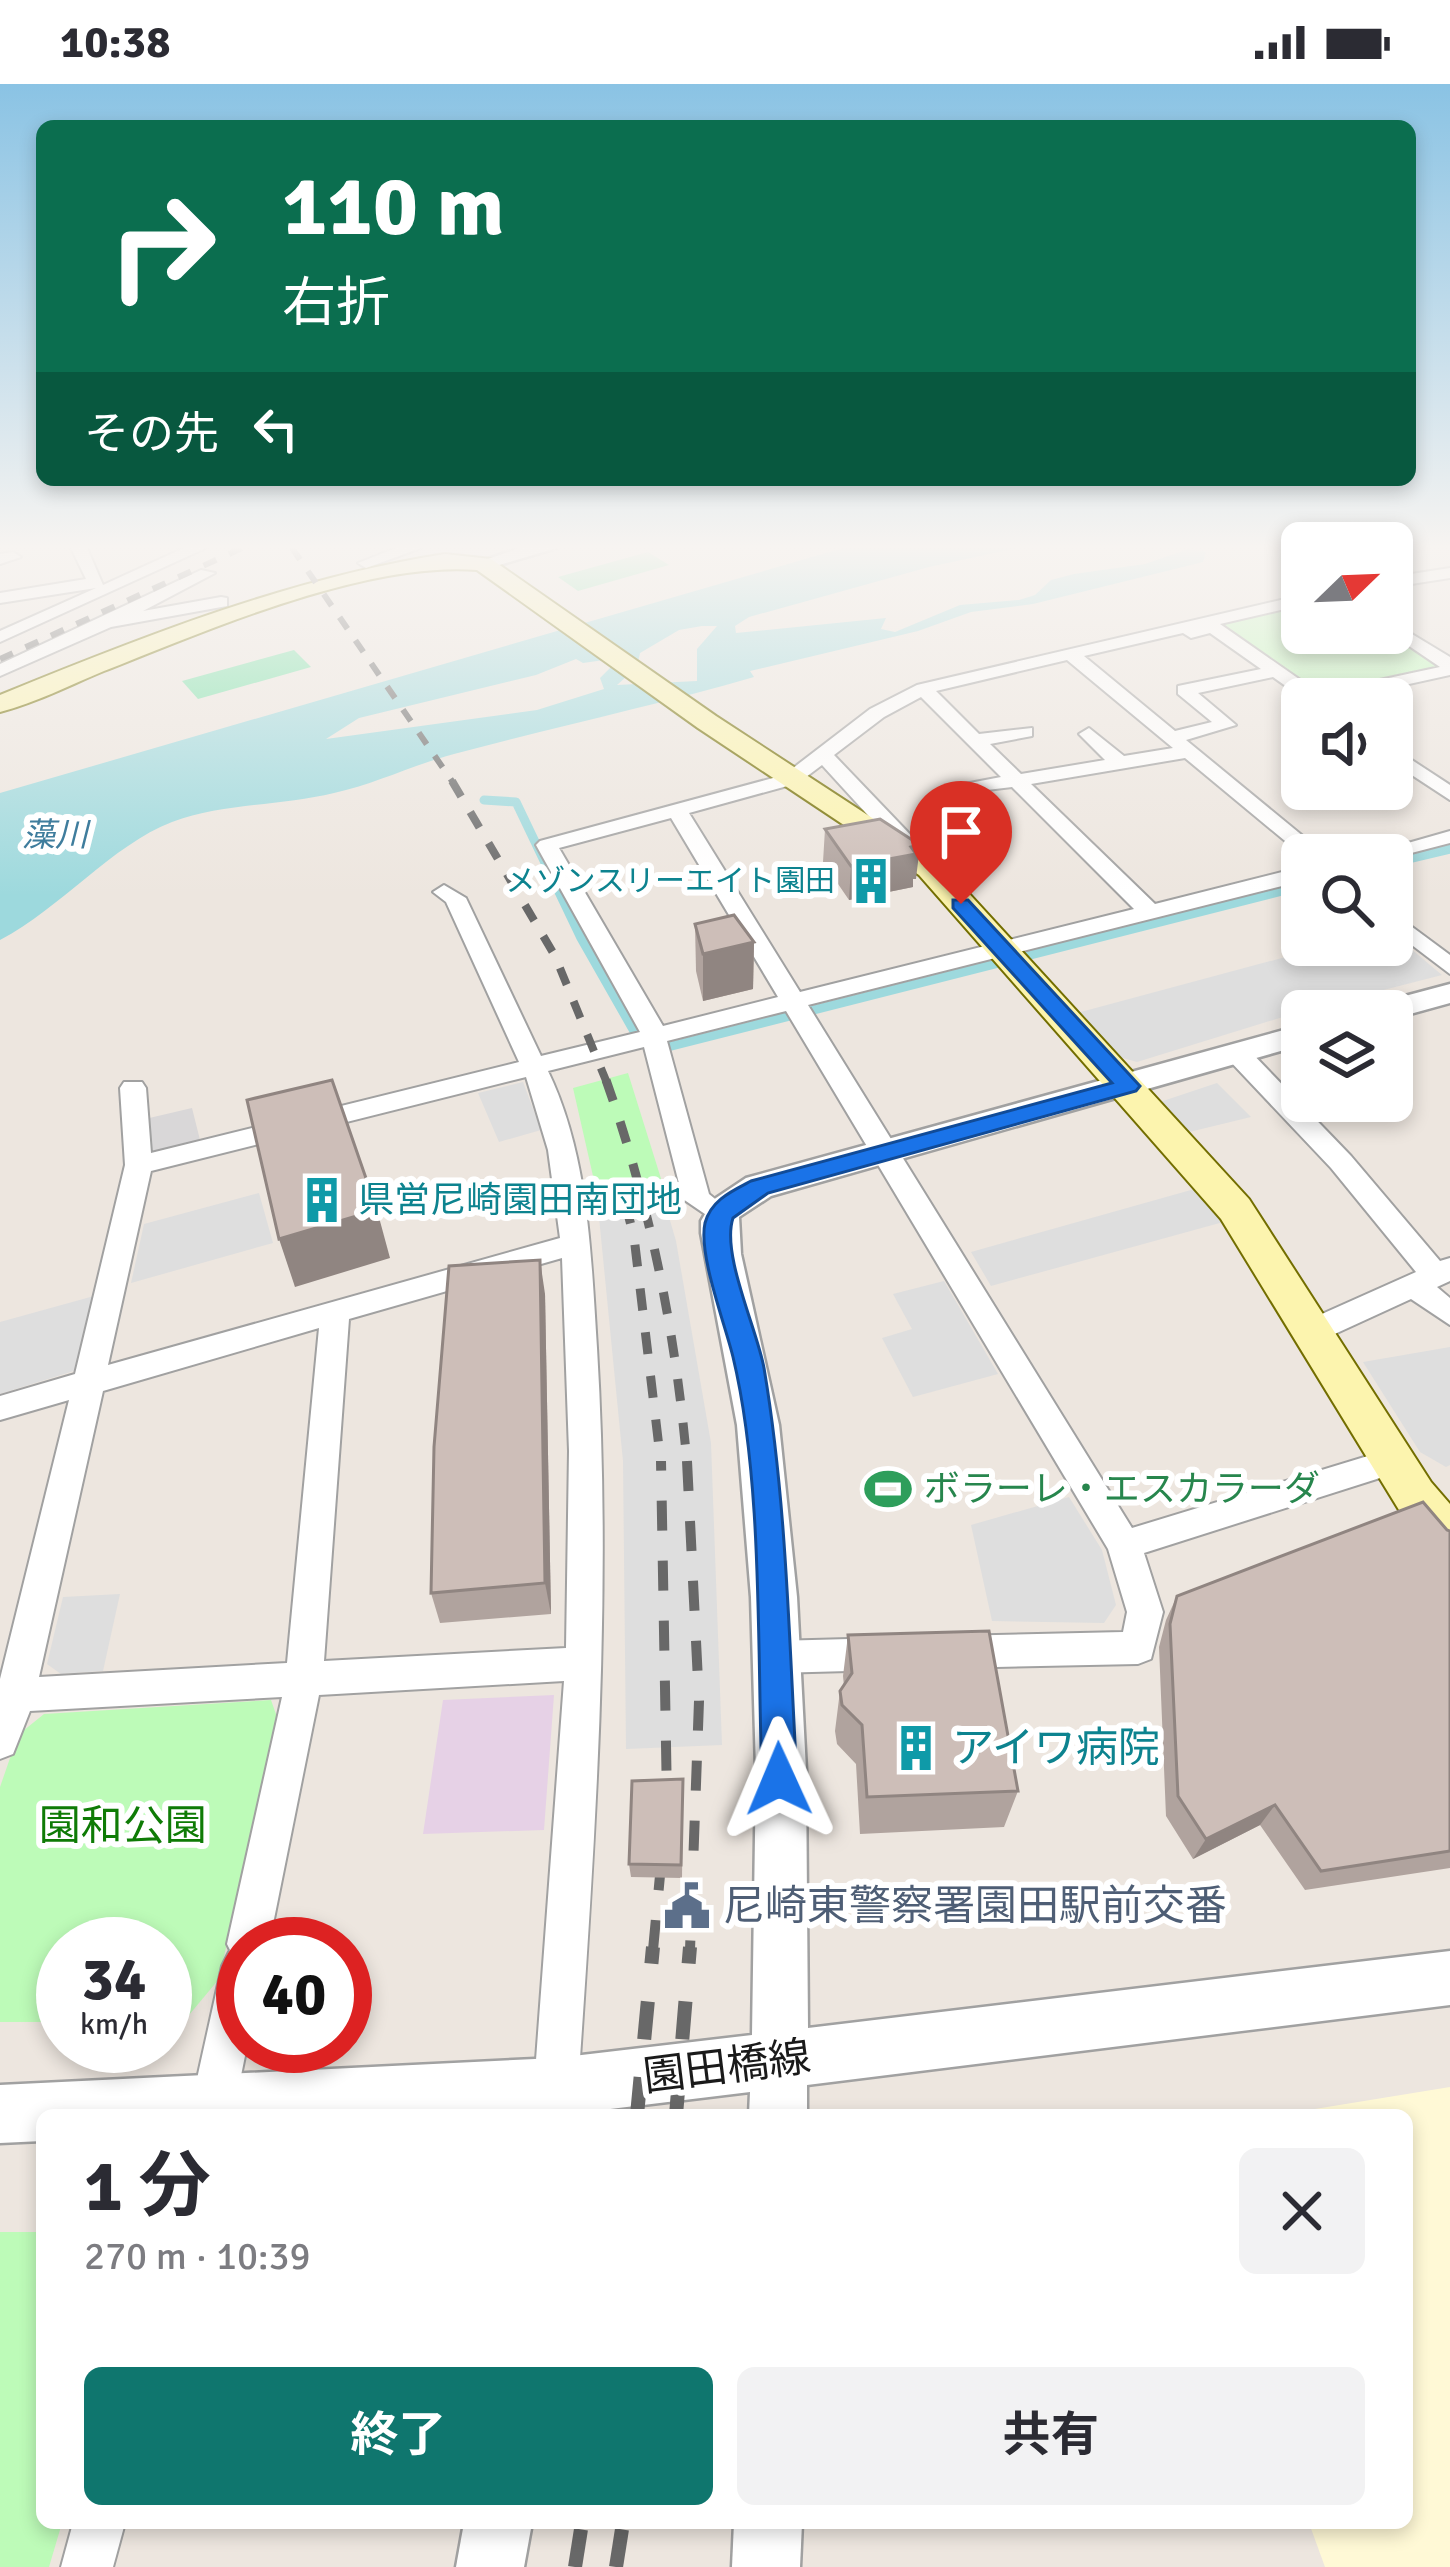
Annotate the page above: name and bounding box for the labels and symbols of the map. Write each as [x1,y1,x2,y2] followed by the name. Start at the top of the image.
[1281,522,1413,654] north arrow
[910,781,1012,904] pin
[22,815,91,856] water label: 藻川
[846,856,896,906] building icon: メゾンスリーエイト園田
[506,863,835,900] place label: メゾンスリーエイト園田
[297,1175,347,1225] building icon: 県営尼崎園田南団地
[358,1178,682,1223] place label: 県営尼崎園田南団地
[863,1464,913,1514] sports icon: ボラーレ・エスカラーダ
[924,1467,1320,1512] place label: ボラーレ・エスカラーダ
[716,1716,842,1842] position arrow
[891,1723,941,1773] building icon: アイワ病院
[952,1723,1160,1774] place label: アイワ病院
[39,1801,207,1852] park label: 園和公園
[662,1881,712,1931] public building icon: 尼崎東警察署園田駅前交番
[723,1881,1227,1932] place label: 尼崎東警察署園田駅前交番
[216,1917,372,2073] speed limit sign: 40
[641,2031,813,2103] street label: 園田橋線

